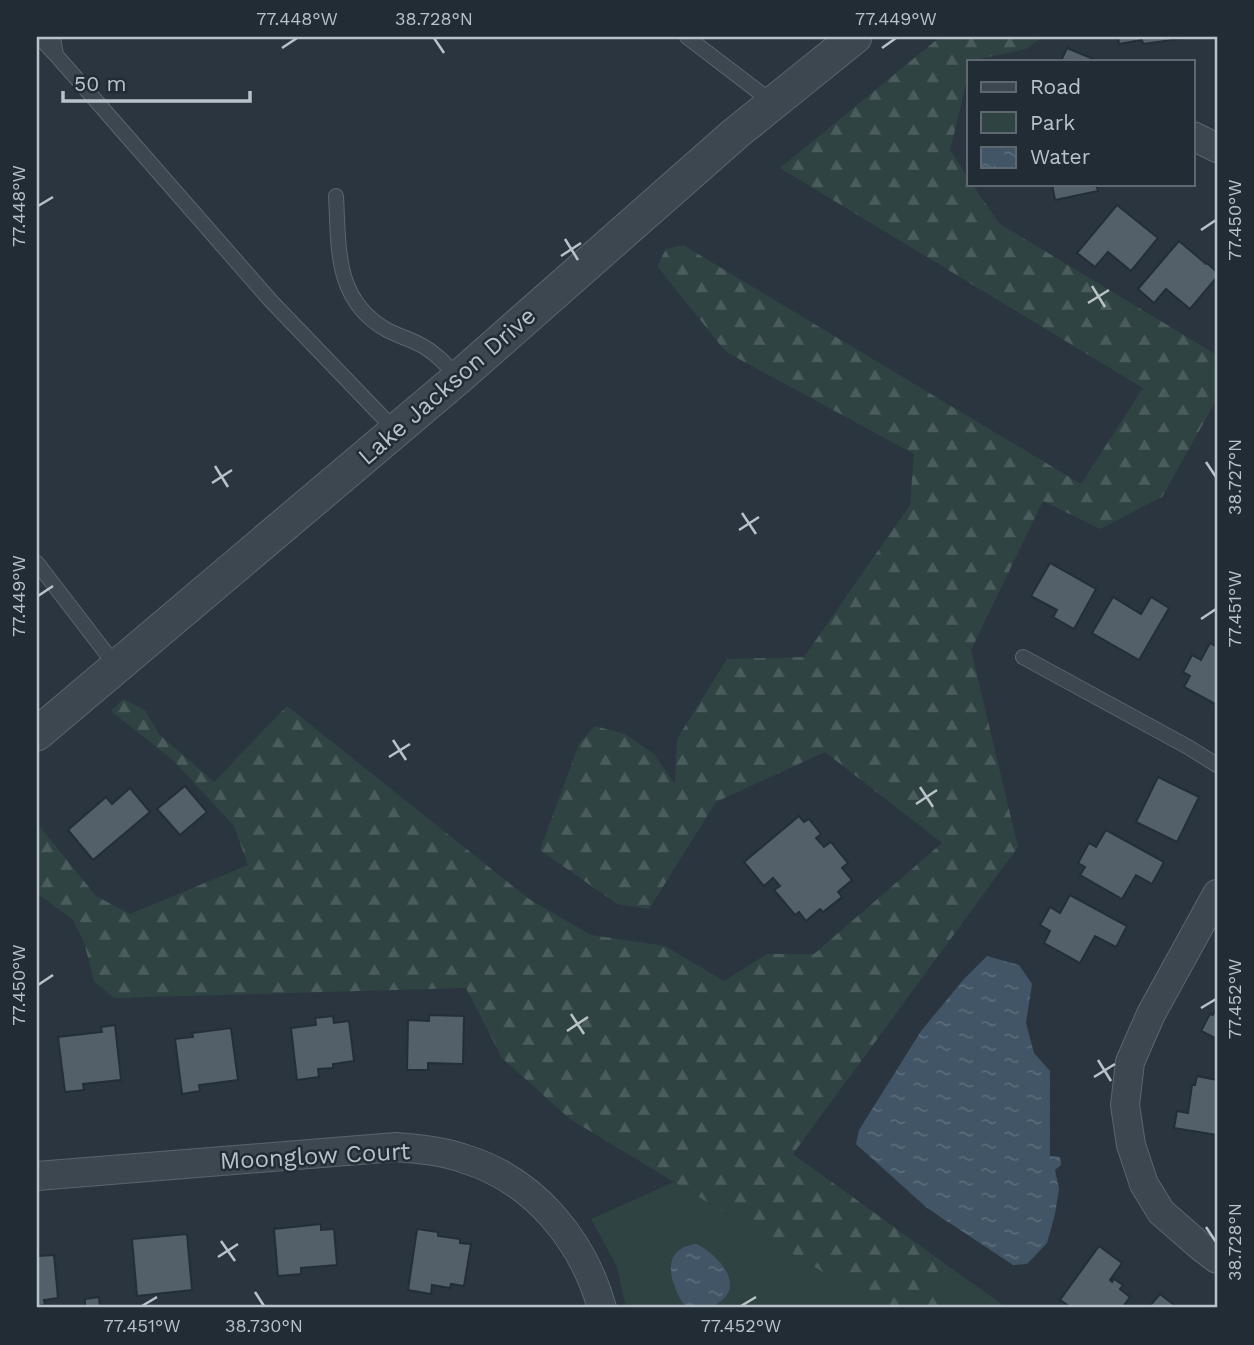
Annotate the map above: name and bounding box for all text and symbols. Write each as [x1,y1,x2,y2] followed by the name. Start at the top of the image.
[256,8,338,29] text: 77.448°W
[395,8,473,29] text: 38.728°N
[855,8,937,29] text: 77.449°W
[63,60,250,104] scale bar
[967,60,1194,186] legend
[74,71,126,96] text: 50 m
[1030,74,1081,99] text: Road
[1030,110,1075,135] text: Park
[1030,144,1091,169] text: Water
[8,165,29,247] text: 77.448°W
[1224,179,1245,261] text: 77.450°W
[353,301,541,471] street label: Lake Jackson Drive
[1224,439,1245,515] text: 38.727°N
[8,555,29,637] text: 77.449°W
[1224,570,1245,648] text: 77.451°W
[8,944,29,1026] text: 77.450°W
[1224,959,1245,1039] text: 77.452°W
[219,1137,411,1175] street label: Moonglow Court
[1224,1203,1245,1281] text: 38.728°N
[103,1315,181,1336] text: 77.451°W
[225,1315,303,1336] text: 38.730°N
[701,1315,781,1336] text: 77.452°W

